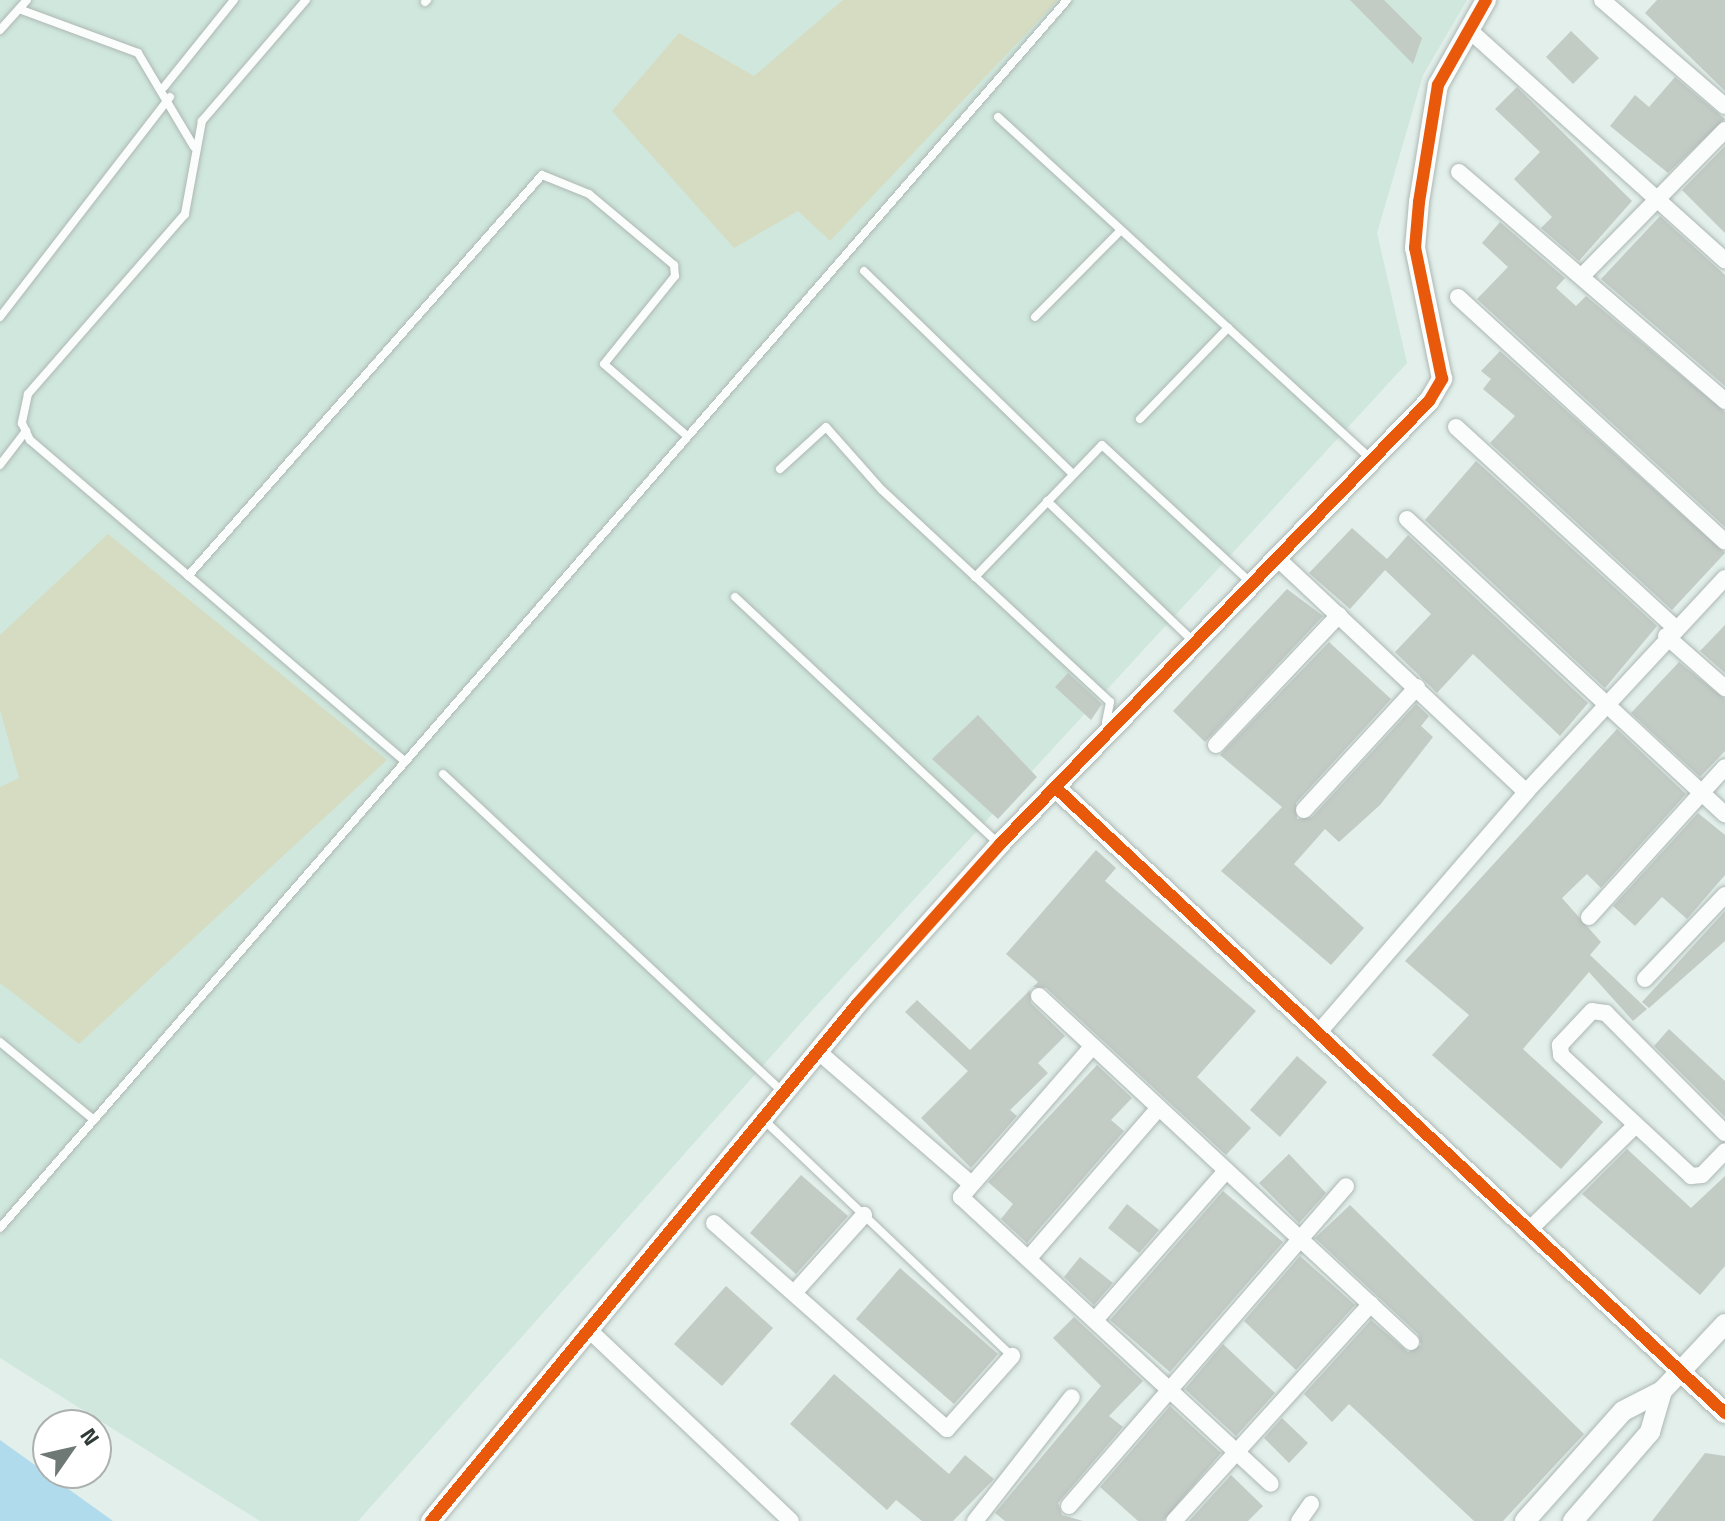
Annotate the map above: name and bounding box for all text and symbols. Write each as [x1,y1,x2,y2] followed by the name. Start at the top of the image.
[32,1409,112,1489] north arrow
[72,1421,109,1453] text: N

